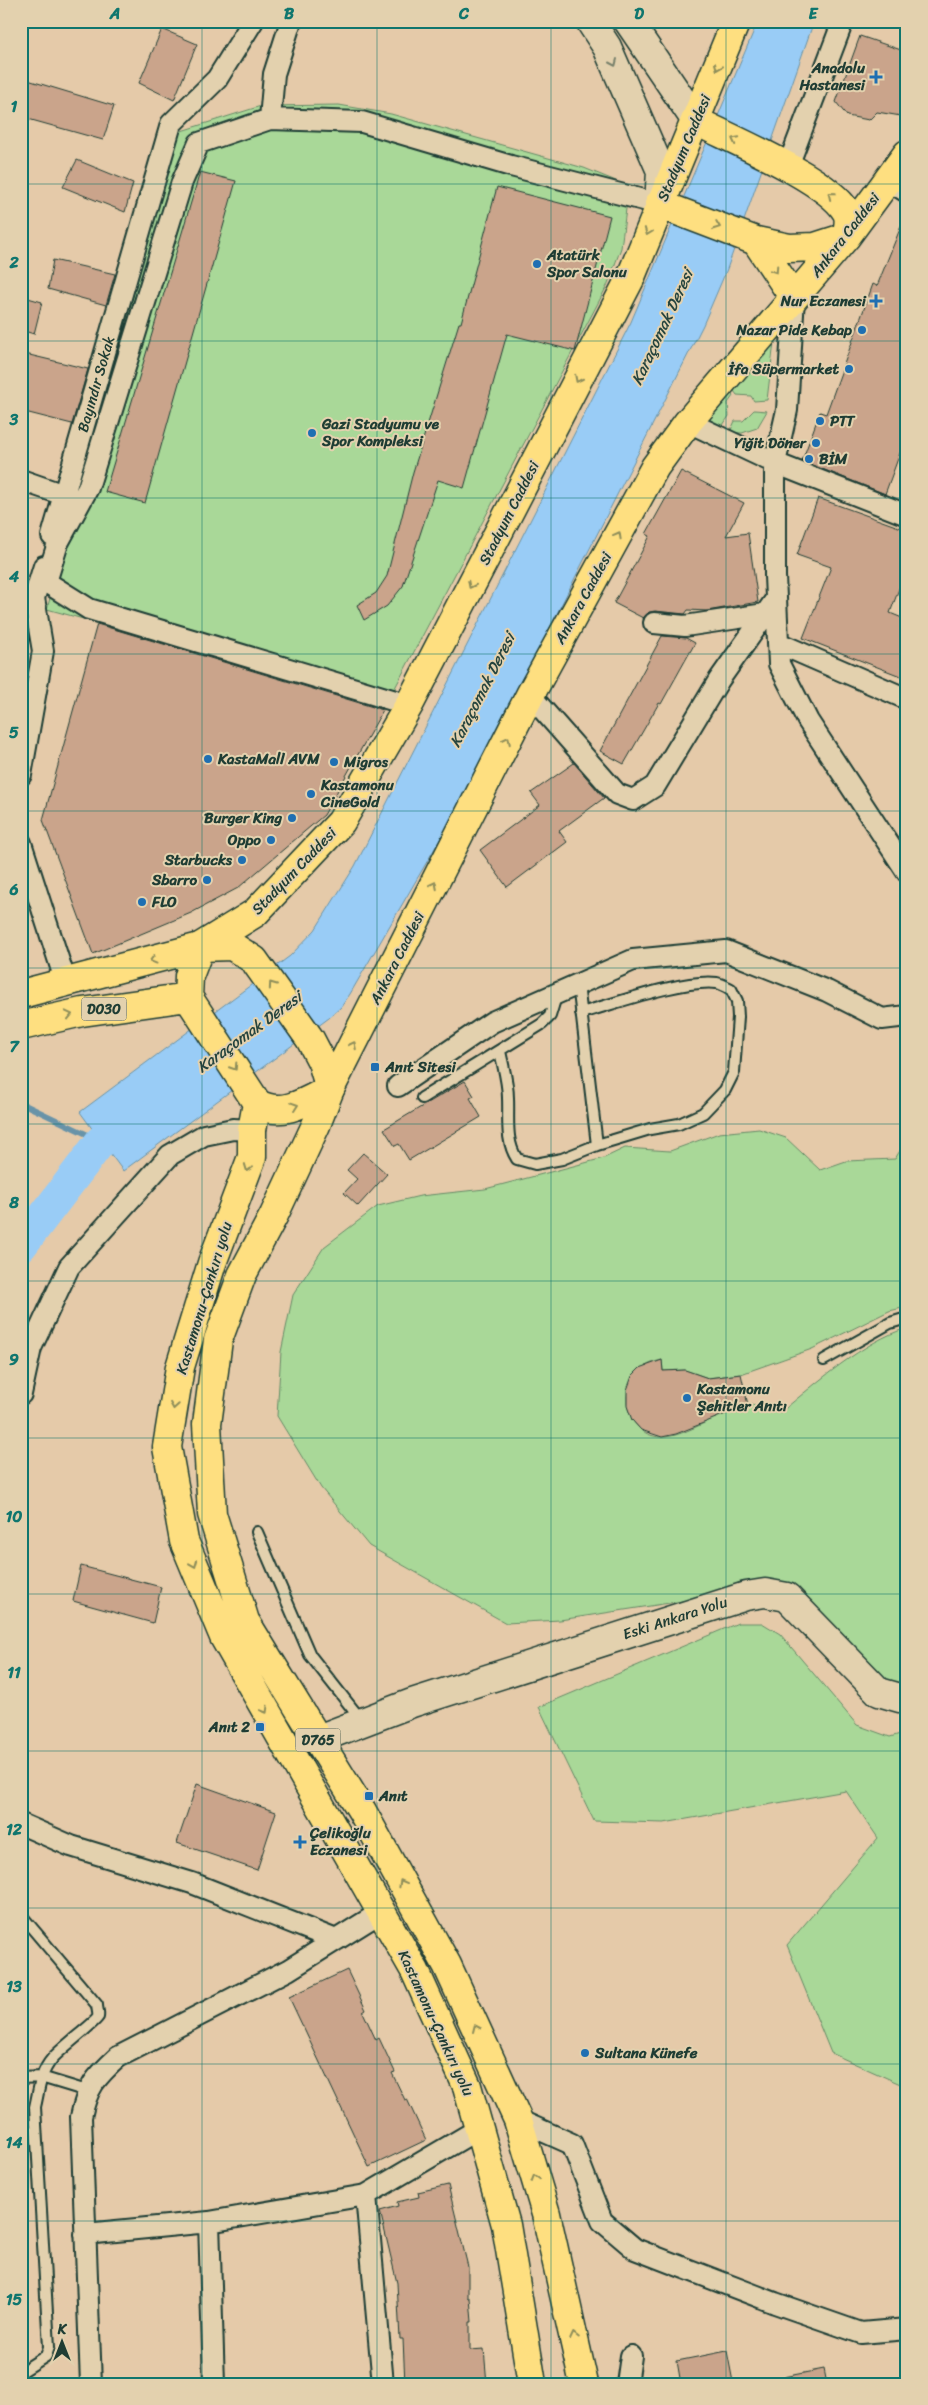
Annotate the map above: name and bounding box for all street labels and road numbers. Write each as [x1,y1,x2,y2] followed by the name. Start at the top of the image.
[650,90,719,206] street label: Stadyum Caddesi
[803,186,887,284] street label: Ankara Caddesi
[70,333,122,435] street label: Bayındır Sokak
[472,456,547,570] street label: Stadyum Caddesi
[546,546,619,650] street label: Ankara Caddesi
[245,820,344,921] street label: Stadyum Caddesi
[362,906,432,1010] street label: Ankara Caddesi
[82,998,126,1021] road number: D030
[168,1218,240,1378] street label: Kastamonu-Çankırı yolu
[619,1589,731,1647] street label: Eski Ankara Yolu
[296,1728,340,1752] road number: D765
[391,1946,481,2100] street label: Kastamonu-Çankırı yolu

